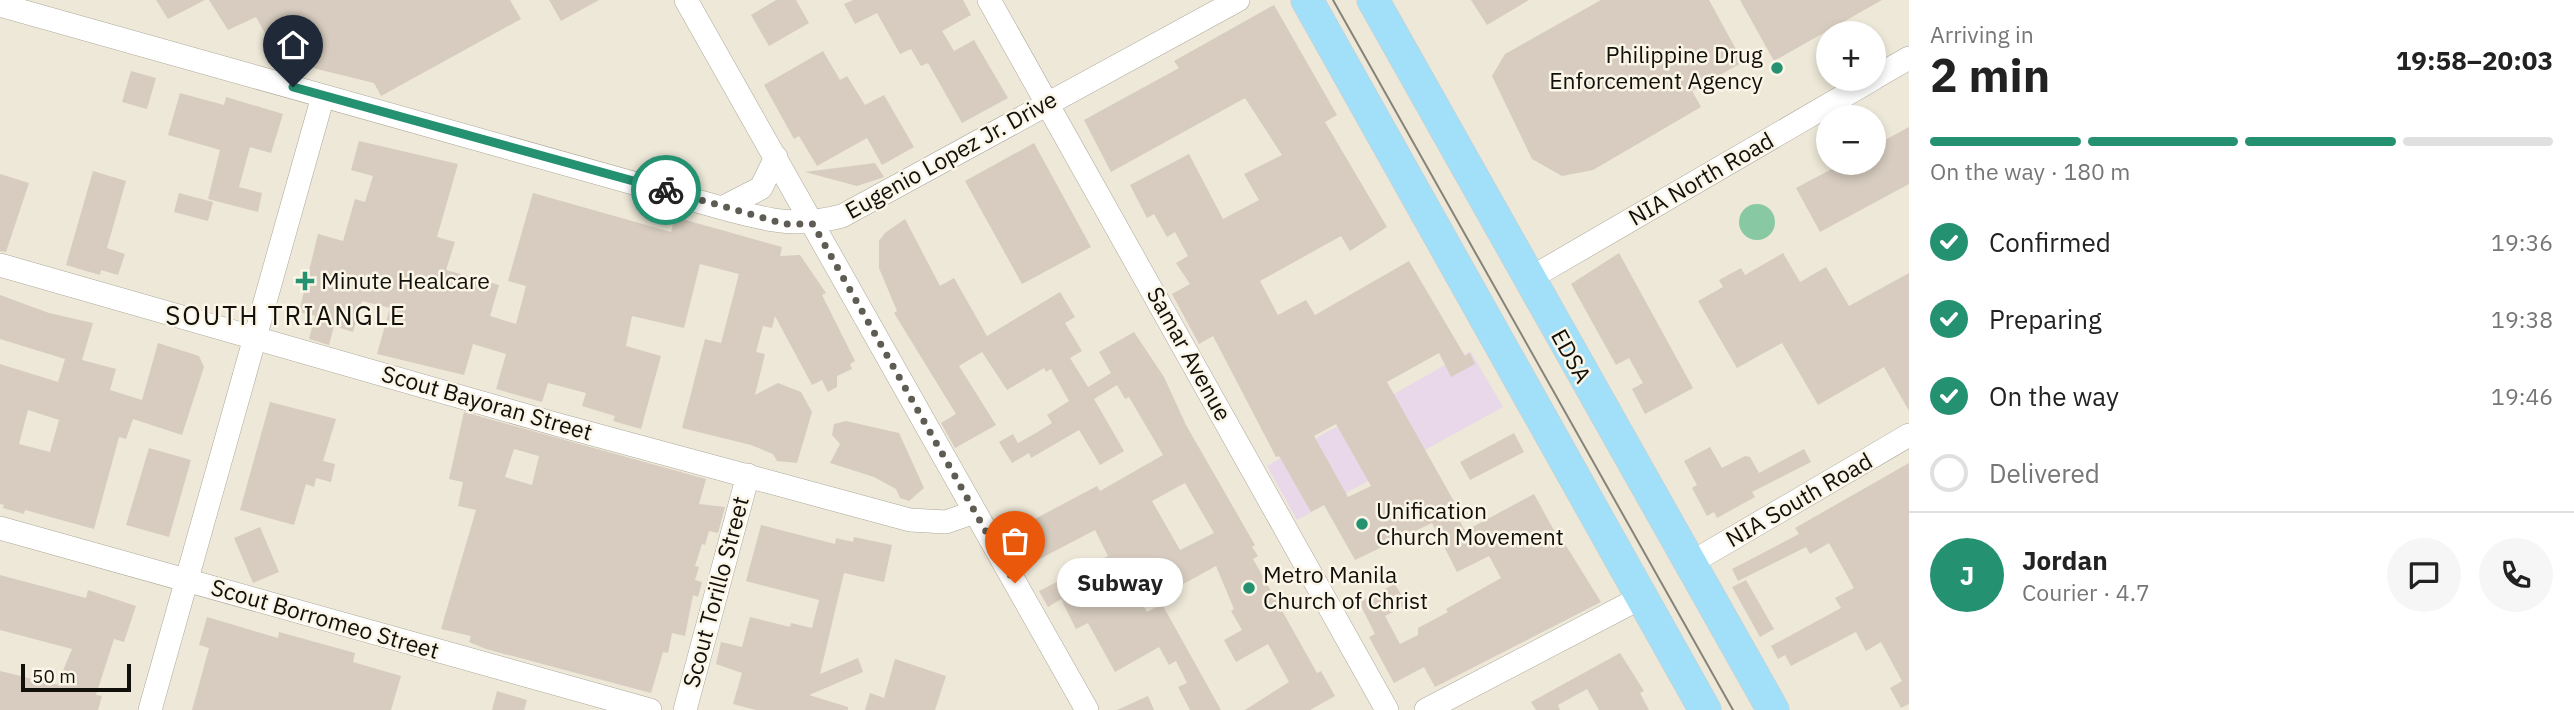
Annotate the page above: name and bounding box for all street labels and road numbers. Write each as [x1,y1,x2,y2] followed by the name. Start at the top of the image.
[839,83,1062,225] street label: Eugenio Lopez Jr. Drive
[1623,124,1778,232] street label: NIA North Road
[1141,281,1239,426] street label: Samar Avenue
[1545,323,1599,388] street label: EDSA
[378,358,596,446] street label: Scout Bayoran Street
[1720,445,1877,553] street label: NIA South Road
[675,493,755,691] street label: Scout Torillo Street
[208,571,443,665] street label: Scout Borromeo Street

